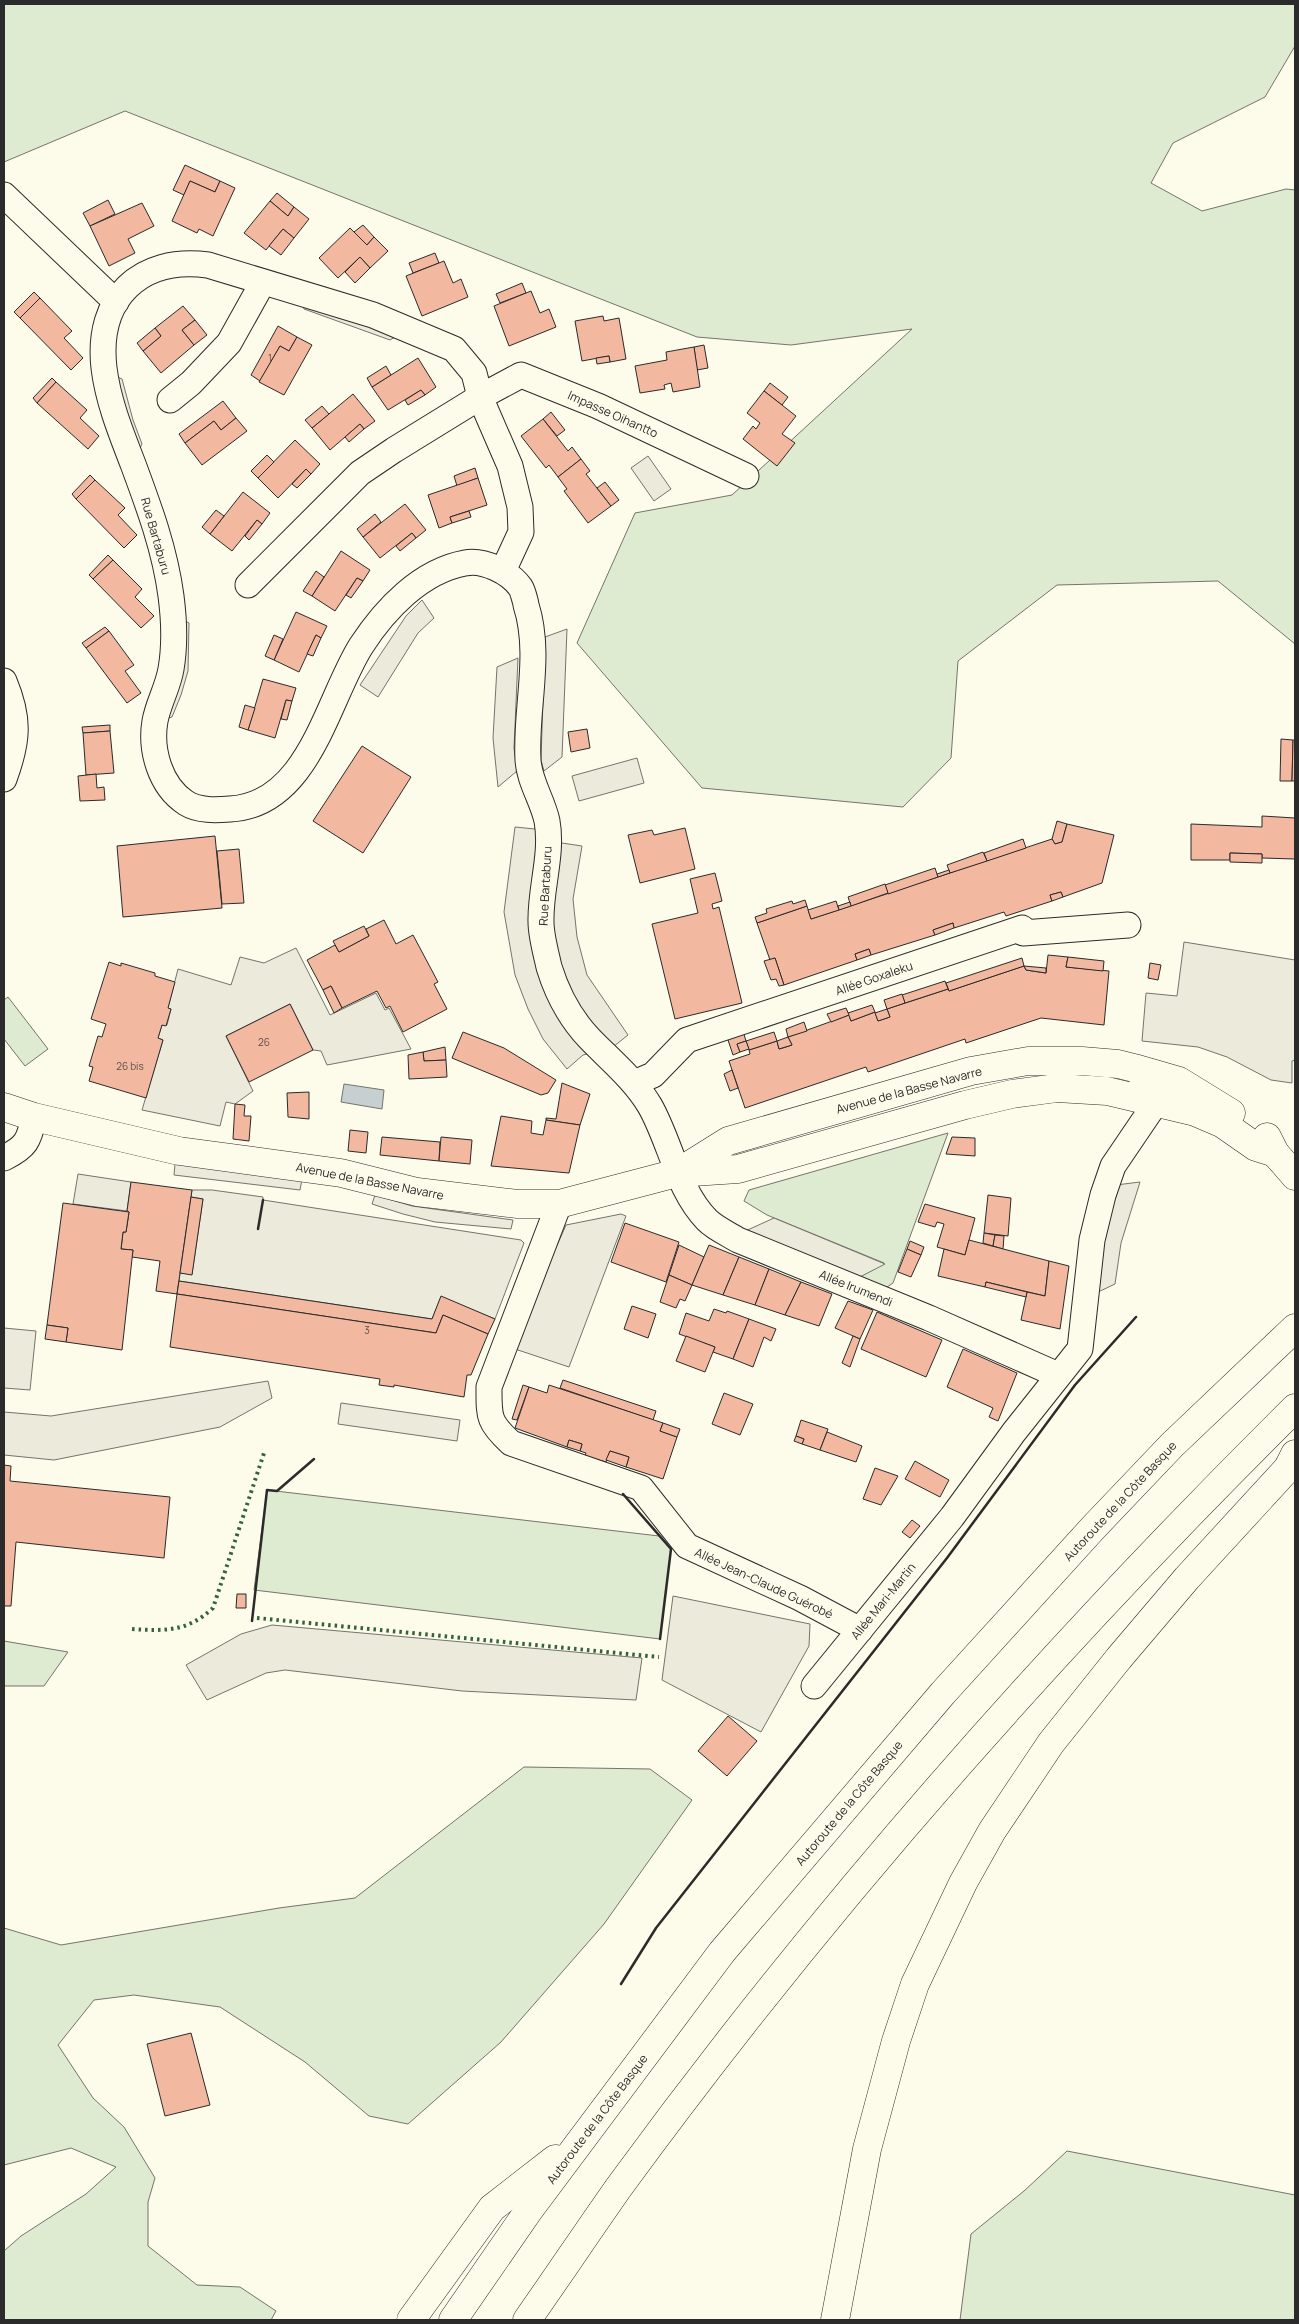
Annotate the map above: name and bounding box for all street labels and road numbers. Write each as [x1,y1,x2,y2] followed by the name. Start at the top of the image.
[565,386,661,442] street label: Impasse Oihantto
[137,495,175,577] street label: Rue Bartaburu
[534,846,556,926] street label: Rue Bartaburu
[833,957,915,999] street label: Allée Goxaleku
[834,1062,984,1118] street label: Avenue de la Basse Navarre
[295,1158,445,1204] street label: Avenue de la Basse Navarre
[817,1266,895,1310] street label: Allée Irumendi
[1060,1437,1180,1565] street label: Autoroute de la Côte Basque
[692,1543,836,1623] street label: Allée Jean-Claude Guérobé
[847,1559,919,1643] street label: Allée Mari-Martin
[792,1737,906,1869] street label: Autoroute de la Côte Basque
[543,2051,651,2187] street label: Autoroute de la Côte Basque

